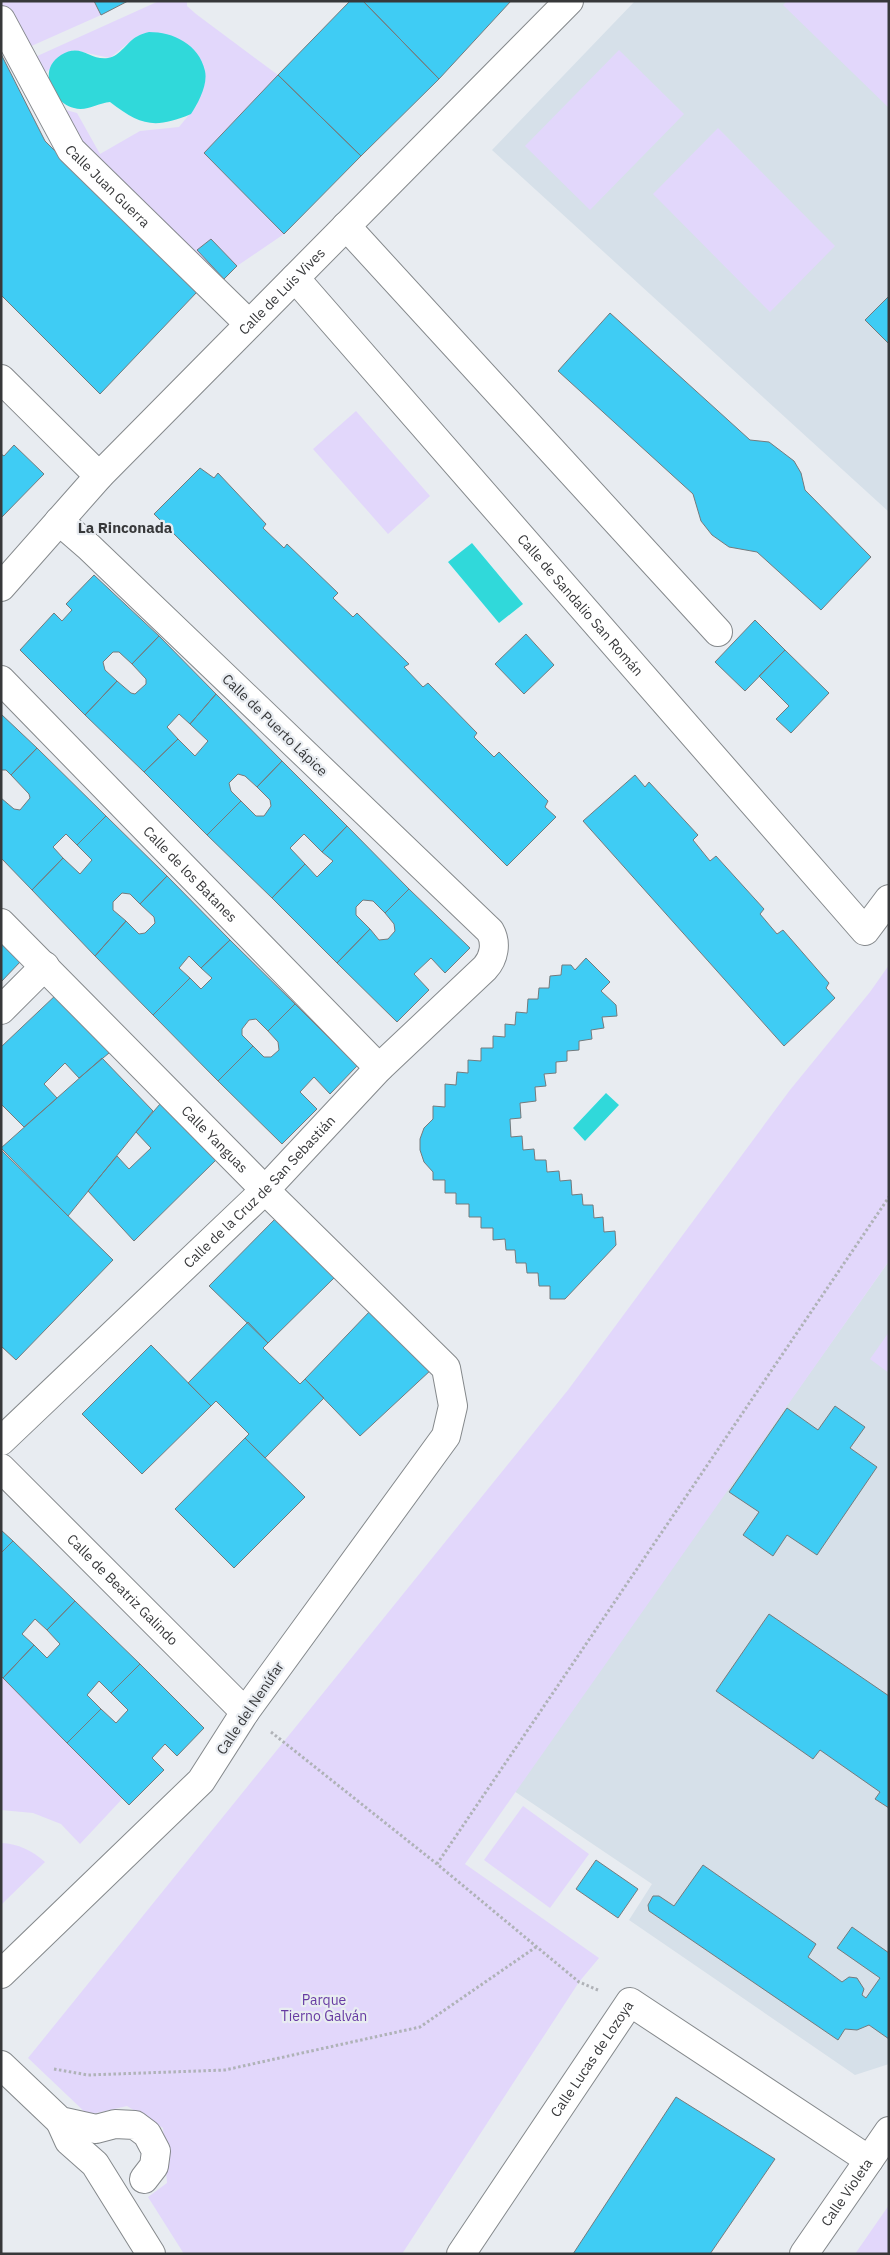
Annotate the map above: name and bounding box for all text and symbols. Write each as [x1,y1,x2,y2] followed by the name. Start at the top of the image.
[61,142,154,232] street label: Calle Juan Guerra
[235,244,329,339] street label: Calle de Luis Vives
[78,518,173,537] district label: La Rinconada
[514,530,647,680] street label: Calle de Sandalio San Román
[218,670,332,780] street label: Calle de Puerto Lápice
[139,822,241,926] street label: Calle de los Batanes
[178,1102,252,1177] street label: Calle Yanguas
[180,1112,339,1272] street label: Calle de la Cruz de San Sebastián
[63,1530,182,1649] street label: Calle de Beatriz Galindo
[212,1658,288,1758] street label: Calle del Nenúfar
[281,1991,367,2025] park label: Parque Tierno Galván
[546,1997,638,2121] street label: Calle Lucas de Lozoya
[817,2154,877,2230] street label: Calle Violeta

